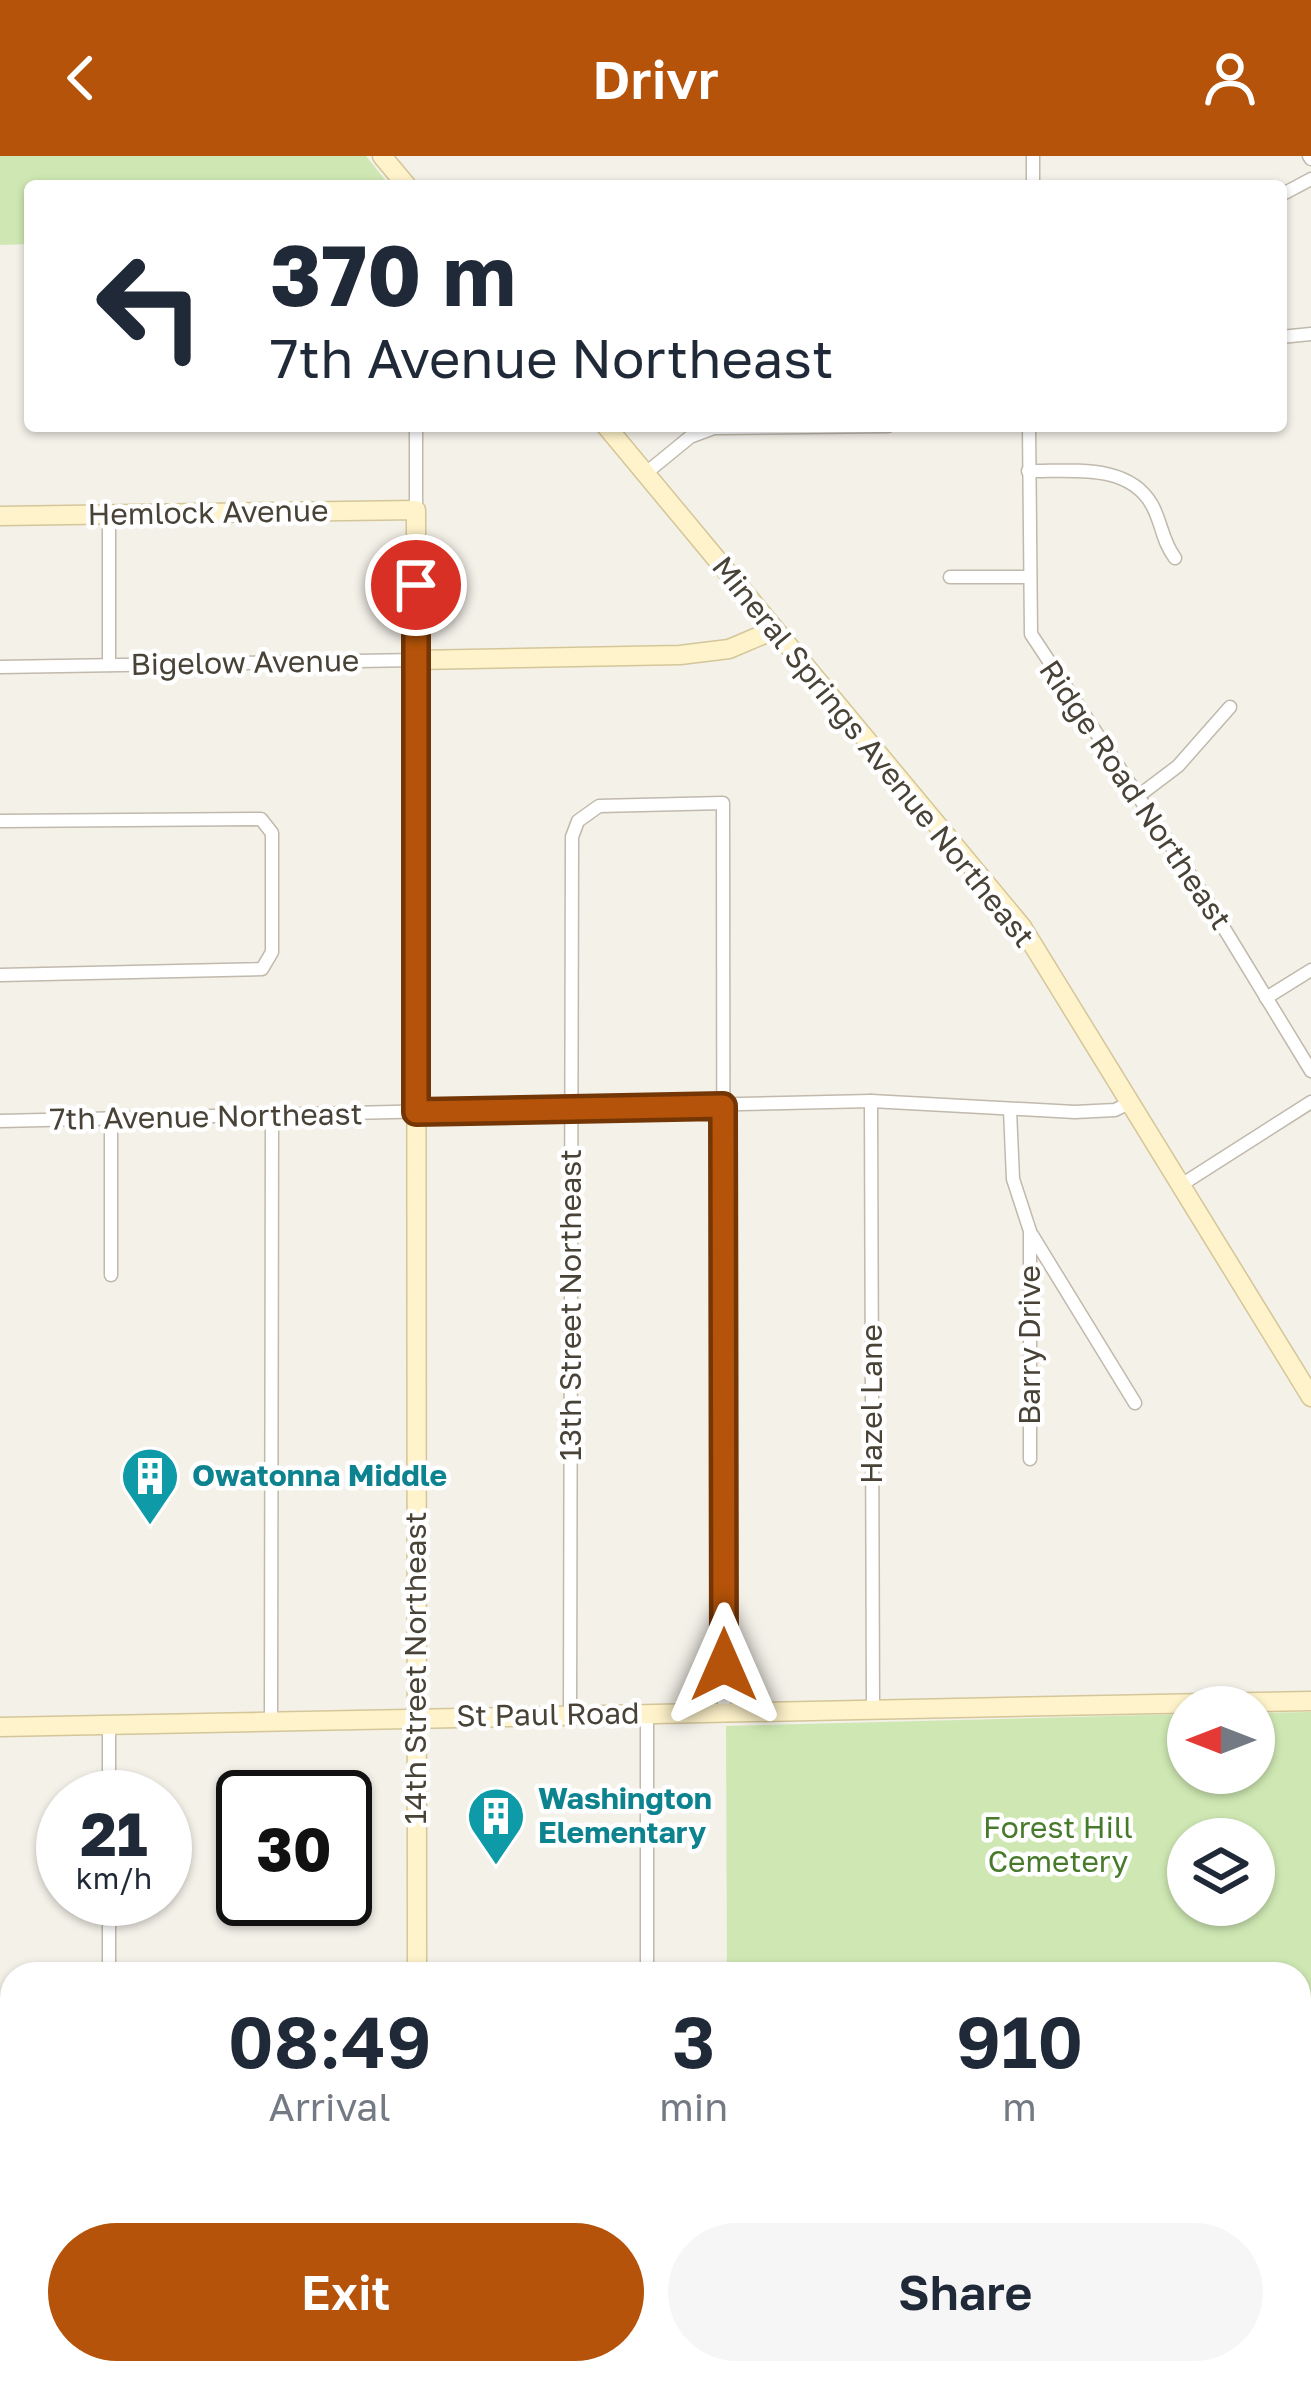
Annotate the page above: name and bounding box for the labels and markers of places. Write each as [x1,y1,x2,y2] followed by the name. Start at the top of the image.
[365,534,467,636] pin
[119,1445,181,1527] building icon: Owatonna Middle
[192,1457,447,1493] place label: Owatonna Middle
[538,1780,712,1850] place label: Washington Elementary
[465,1785,527,1867] building icon: Washington Elementary

